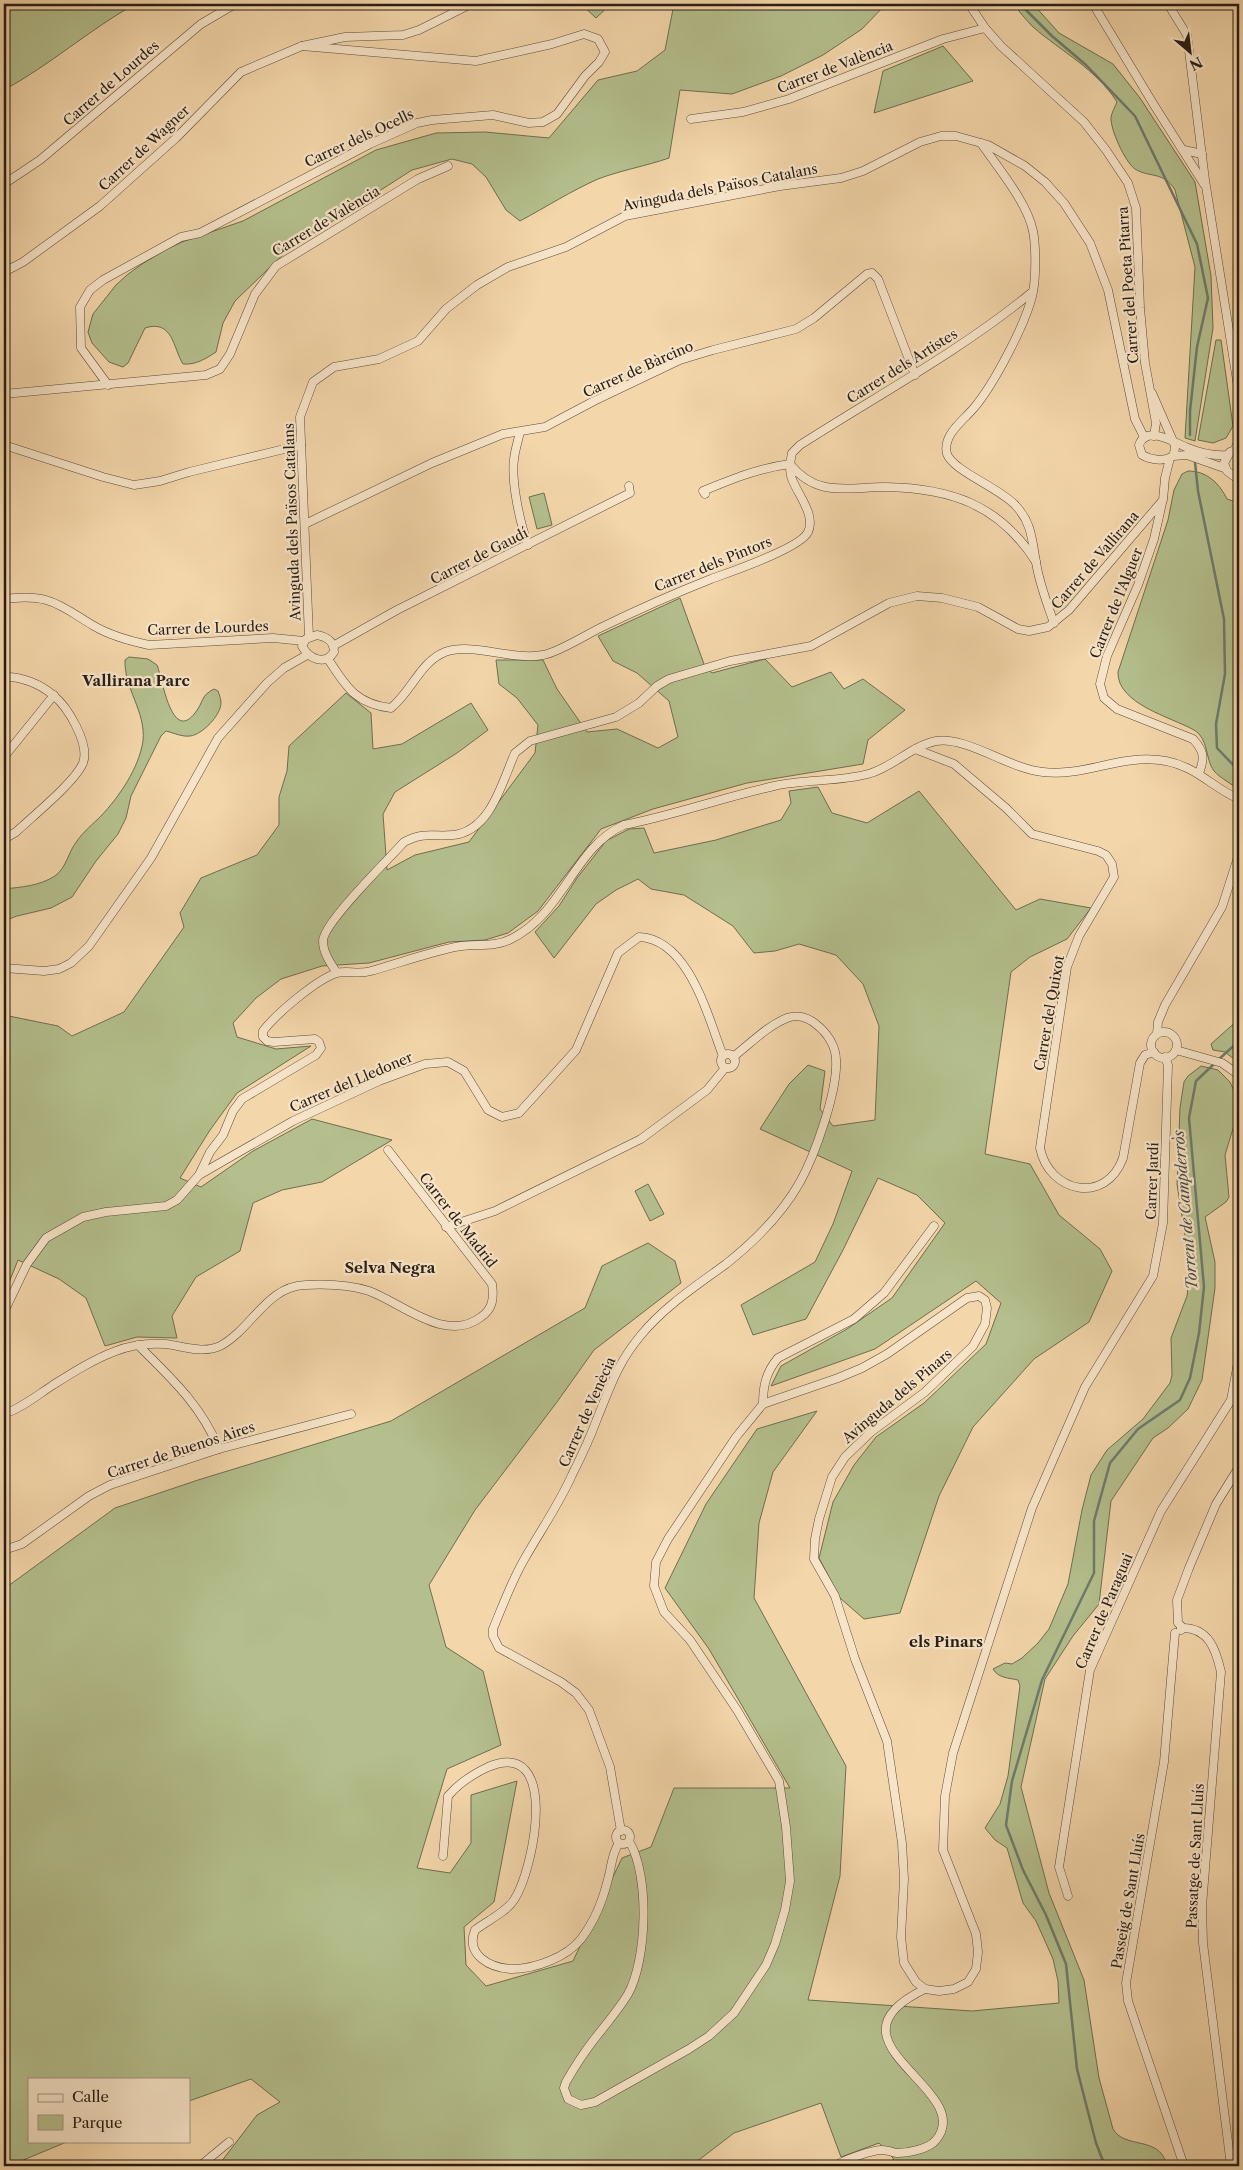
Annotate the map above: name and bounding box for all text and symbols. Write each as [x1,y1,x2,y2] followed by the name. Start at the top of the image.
[1166,28,1216,78] north arrow
[59,36,163,130] street label: Carrer de Lourdes
[775,36,896,97] street label: Carrer de València
[1187,53,1206,74] text: N
[95,101,193,195] street label: Carrer de Wagner
[301,105,417,171] street label: Carrer dels Ocells
[620,159,819,215] street label: Avinguda dels Països Catalans
[269,181,384,260] street label: Carrer de València
[1113,205,1142,364] street label: Carrer del Poeta Pitarra
[843,325,961,407] street label: Carrer dels Artistes
[580,337,696,401] street label: Carrer de Bàrcino
[280,423,304,622] street label: Avinguda dels Països Catalans
[1047,507,1143,613] street label: Carrer de Vallirana
[427,524,531,588] street label: Carrer de Gaudí
[652,532,774,596] street label: Carrer dels Pintors
[1086,545,1146,661] street label: Carrer de l'Alguer
[147,617,269,639] street label: Carrer de Lourdes
[81,671,190,690] district label: Vallirana Parc
[1030,954,1068,1072] street label: Carrer del Quixot
[287,1048,415,1116] street label: Carrer del Lledoner
[1169,1129,1201,1291] water label: Torrent de Campderròs
[1142,1142,1162,1220] street label: Carrer Jardí
[415,1169,501,1271] street label: Carrer de Madrid
[344,1258,436,1277] district label: Selva Negra
[838,1345,955,1448] street label: Avinguda dels Pinars
[555,1353,620,1470] street label: Carrer de Venècia
[105,1418,257,1482] street label: Carrer de Buenos Aires
[1071,1550,1137,1672] street label: Carrer de Paraguai
[909,1632,983,1651] district label: els Pinars
[1182,1783,1208,1929] street label: Passatge de Sant Lluís
[1107,1832,1149,1970] street label: Passeig de Sant Lluís
[28,2078,190,2142] legend
[72,2087,109,2106] text: Calle
[72,2113,122,2132] text: Parque

